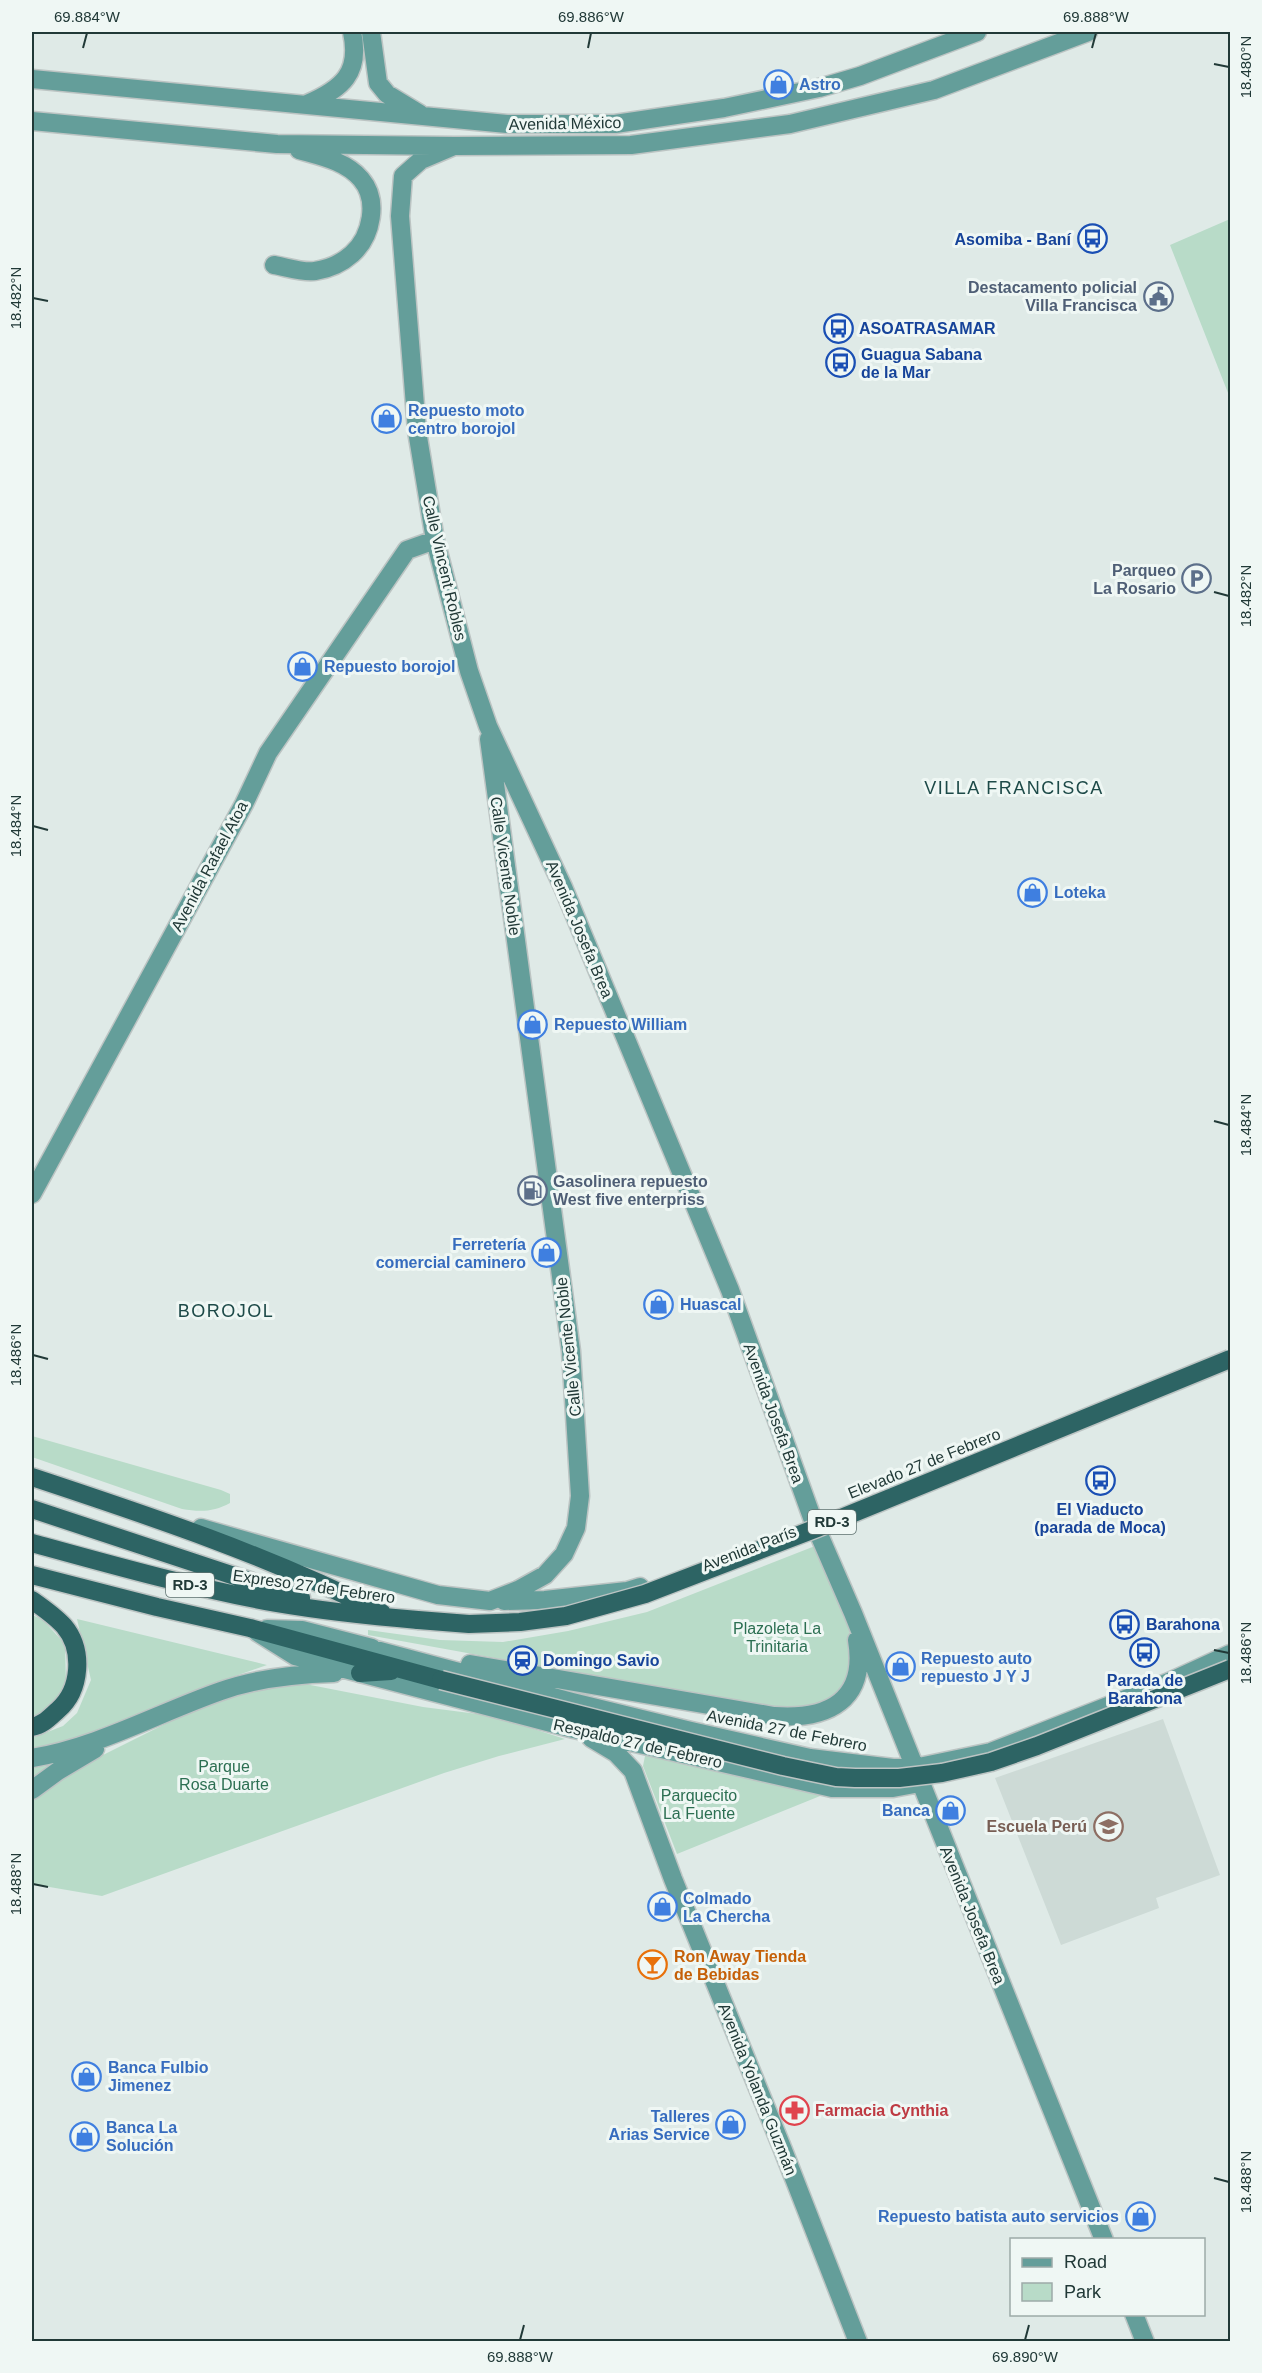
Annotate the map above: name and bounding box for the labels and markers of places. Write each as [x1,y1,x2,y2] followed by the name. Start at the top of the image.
[762,68,794,100] shop icon: Astro
[799,76,841,93] place label: Astro
[1076,223,1108,255] bus stop icon: Asomiba - Baní
[955,231,1072,248] place label: Asomiba - Baní
[968,279,1137,314] place label: Destacamento policial Villa Francisca
[1142,280,1174,312] public building icon: Destacamento policial Villa Francisca
[822,312,854,344] bus stop icon: ASOATRASAMAR
[859,320,996,337] place label: ASOATRASAMAR
[861,346,982,381] place label: Guagua Sabana de la Mar
[824,347,856,379] bus stop icon: Guagua Sabana de la Mar
[408,402,525,437] place label: Repuesto moto centro borojol
[371,403,403,435] shop icon: Repuesto moto centro borojol
[1093,562,1176,597] place label: Parqueo La Rosario
[1181,563,1213,595] parking icon: Parqueo La Rosario
[287,650,319,682] shop icon: Repuesto borojol
[324,658,456,675] place label: Repuesto borojol
[1017,876,1049,908] shop icon: Loteka
[1054,884,1106,901] place label: Loteka
[517,1008,549,1040] shop icon: Repuesto William
[554,1016,687,1033] place label: Repuesto William
[553,1173,708,1208] place label: Gasolinera repuesto West five enterpriss
[516,1174,548,1206] fuel station icon: Gasolinera repuesto West five enterpriss
[376,1236,526,1271] place label: Ferretería comercial caminero
[531,1237,563,1269] shop icon: Ferretería comercial caminero
[643,1288,675,1320] shop icon: Huascal
[680,1296,741,1313] place label: Huascal
[1084,1465,1116,1497] bus stop icon: El Viaducto (parada de Moca)
[1034,1501,1166,1536] place label: El Viaducto (parada de Moca)
[1109,1608,1141,1640] bus stop icon: Barahona
[1146,1616,1220,1633] place label: Barahona
[1129,1636,1161,1668] bus stop icon: Parada de Barahona
[506,1644,538,1676] station icon: Domingo Savio
[921,1650,1032,1685] place label: Repuesto auto repuesto J Y J
[884,1651,916,1683] shop icon: Repuesto auto repuesto J Y J
[543,1652,660,1669] place label: Domingo Savio
[1107,1672,1183,1707] place label: Parada de Barahona
[935,1794,967,1826] shop icon: Banca
[882,1802,930,1819] place label: Banca
[1092,1810,1124,1842] school or university icon: Escuela Perú
[987,1818,1087,1835] place label: Escuela Perú
[683,1890,770,1925] place label: Colmado La Chercha
[646,1891,678,1923] shop icon: Colmado La Chercha
[674,1948,806,1983] place label: Ron Away Tienda de Bebidas
[637,1949,669,1981] bar icon: Ron Away Tienda de Bebidas
[108,2059,209,2094] place label: Banca Fulbio Jimenez
[71,2060,103,2092] shop icon: Banca Fulbio Jimenez
[778,2094,810,2126] pharmacy icon: Farmacia Cynthia
[815,2102,948,2119] place label: Farmacia Cynthia
[609,2108,710,2143] place label: Talleres Arias Service
[715,2109,747,2141] shop icon: Talleres Arias Service
[106,2119,177,2154] place label: Banca La Solución
[69,2120,101,2152] shop icon: Banca La Solución
[1124,2200,1156,2232] shop icon: Repuesto batista auto servicios
[878,2208,1119,2225] place label: Repuesto batista auto servicios

